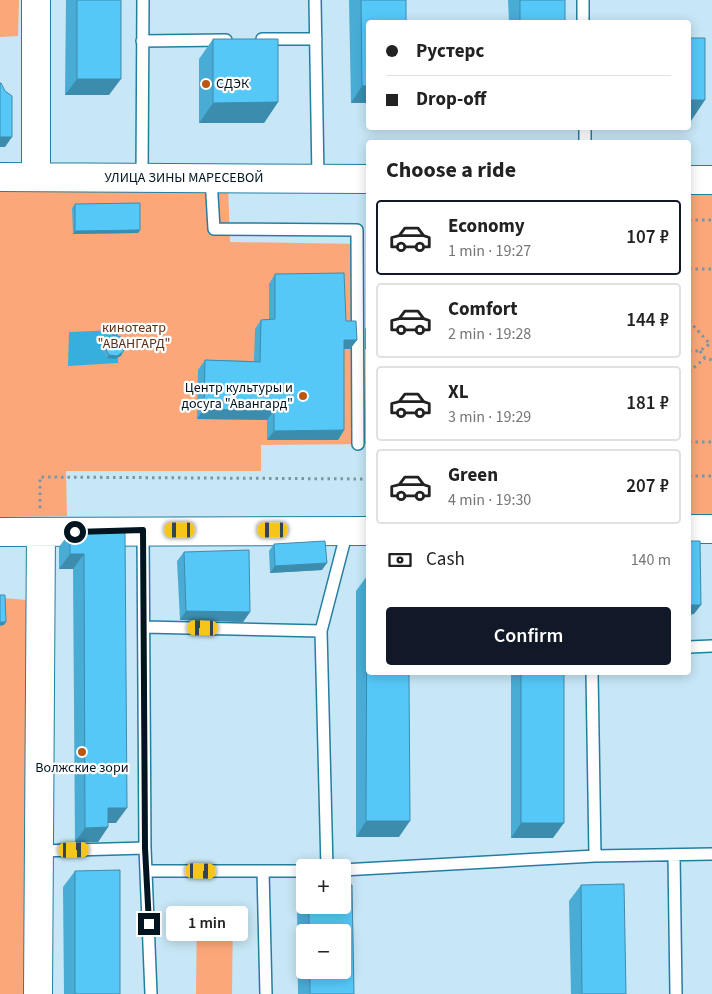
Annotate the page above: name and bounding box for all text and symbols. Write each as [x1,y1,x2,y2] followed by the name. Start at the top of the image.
[416,38,484,65] text: Рустерс
[216,74,250,94] place label: СДЭК
[200,78,212,90] marker: СДЭК
[416,86,486,113] text: Drop-off
[386,154,516,186] text: Choose a ride
[105,168,263,188] street label: УЛИЦА ЗИНЫ МАРЕСЕВОЙ
[448,213,525,240] text: Economy
[388,215,433,260] icon: car
[626,224,669,251] text: 107 ₽
[448,240,531,262] text: 1 min · 19:27
[448,296,518,323] text: Comfort
[388,298,433,343] icon: car
[626,307,669,334] text: 144 ₽
[97,318,171,354] park label: кинотеатр "АВАНГАРД"
[448,323,531,345] text: 2 min · 19:28
[182,378,293,414] place label: Центр культуры и досуга "Авангард"
[448,379,469,406] text: XL
[388,381,433,426] icon: car
[297,390,309,402] marker: Центр культуры и досуга "Авангард"
[626,390,669,417] text: 181 ₽
[448,406,531,428] text: 3 min · 19:29
[448,462,498,489] text: Green
[388,464,433,509] icon: car
[626,473,669,500] text: 207 ₽
[448,489,531,511] text: 4 min · 19:30
[64,521,86,543] route start
[165,523,195,538] car
[258,523,288,538] car
[386,546,414,574] icon: cash
[426,546,465,573] text: Cash
[631,549,671,571] text: 140 m
[386,607,671,665] button: Confirm
[187,620,218,636] car
[76,746,88,758] marker: Волжские зори
[35,758,129,778] place label: Волжские зори
[58,842,89,858] car
[296,859,351,979] map controls
[296,859,351,914] button: +
[185,863,216,879] car
[166,906,249,942] callout: 1 min
[188,912,226,934] text: 1 min
[138,913,160,935] route end
[296,924,351,979] button: −

